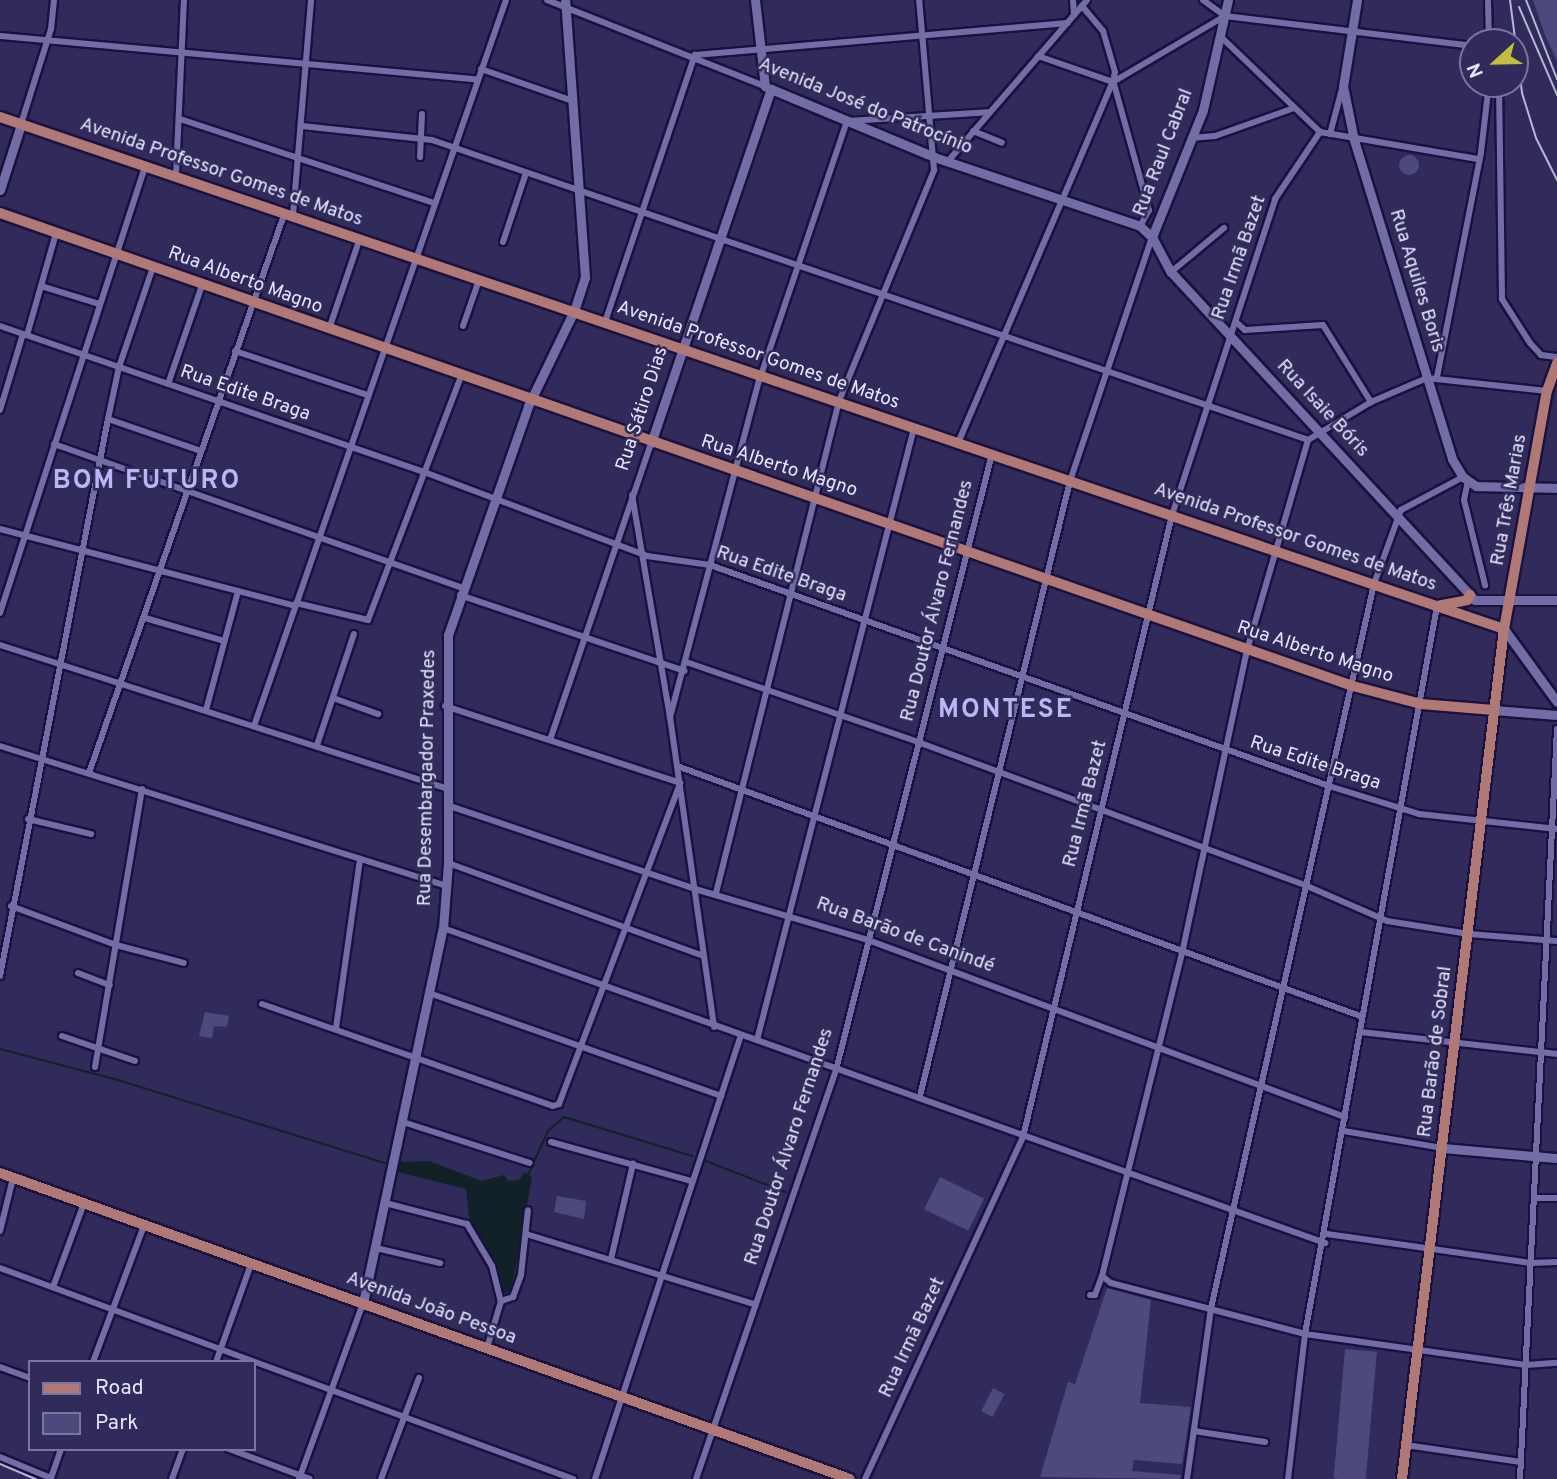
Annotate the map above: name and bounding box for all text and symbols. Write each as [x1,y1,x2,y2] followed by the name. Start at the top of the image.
[1459,28,1529,98] north arrow
[755,54,975,160] street label: Avenida José do Patrocínio
[1463,59,1490,81] text: N
[1129,86,1199,220] street label: Rua Raul Cabral
[77,114,365,232] street label: Avenida Professor Gomes de Matos
[1208,193,1272,323] street label: Rua Irmã Bazet
[1383,206,1449,356] street label: Rua Aquiles Boris
[164,242,326,320] street label: Rua Alberto Magno
[614,297,902,415] street label: Avenida Professor Gomes de Matos
[612,344,674,474] street label: Rua Sátiro Dias
[1271,355,1373,463] street label: Rua Isaie Bóris
[177,361,313,427] street label: Rua Edite Braga
[697,431,861,503] street label: Rua Alberto Magno
[1487,432,1533,568] street label: Rua Três Marias
[54,466,240,498] district label: BOM FUTURO
[897,477,979,725] street label: Rua Doutor Álvaro Fernandes
[1151,479,1439,597] street label: Avenida Professor Gomes de Matos
[713,542,849,608] street label: Rua Edite Braga
[1233,617,1397,689] street label: Rua Alberto Magno
[414,650,442,906] street label: Rua Desembargador Praxedes
[939,695,1073,727] district label: MONTESE
[1247,732,1383,796] street label: Rua Edite Braga
[1059,738,1113,870] street label: Rua Irmã Bazet
[813,893,997,979] street label: Rua Barão de Canindé
[1414,965,1458,1139] street label: Rua Barão de Sobral
[741,1025,839,1269] street label: Rua Doutor Álvaro Fernandes
[343,1268,519,1350] street label: Avenida João Pessoa
[875,1274,951,1402] street label: Rua Irmã Bazet
[28,1360,256,1451] legend
[95,1375,144,1402] text: Road
[95,1410,138,1437] text: Park

